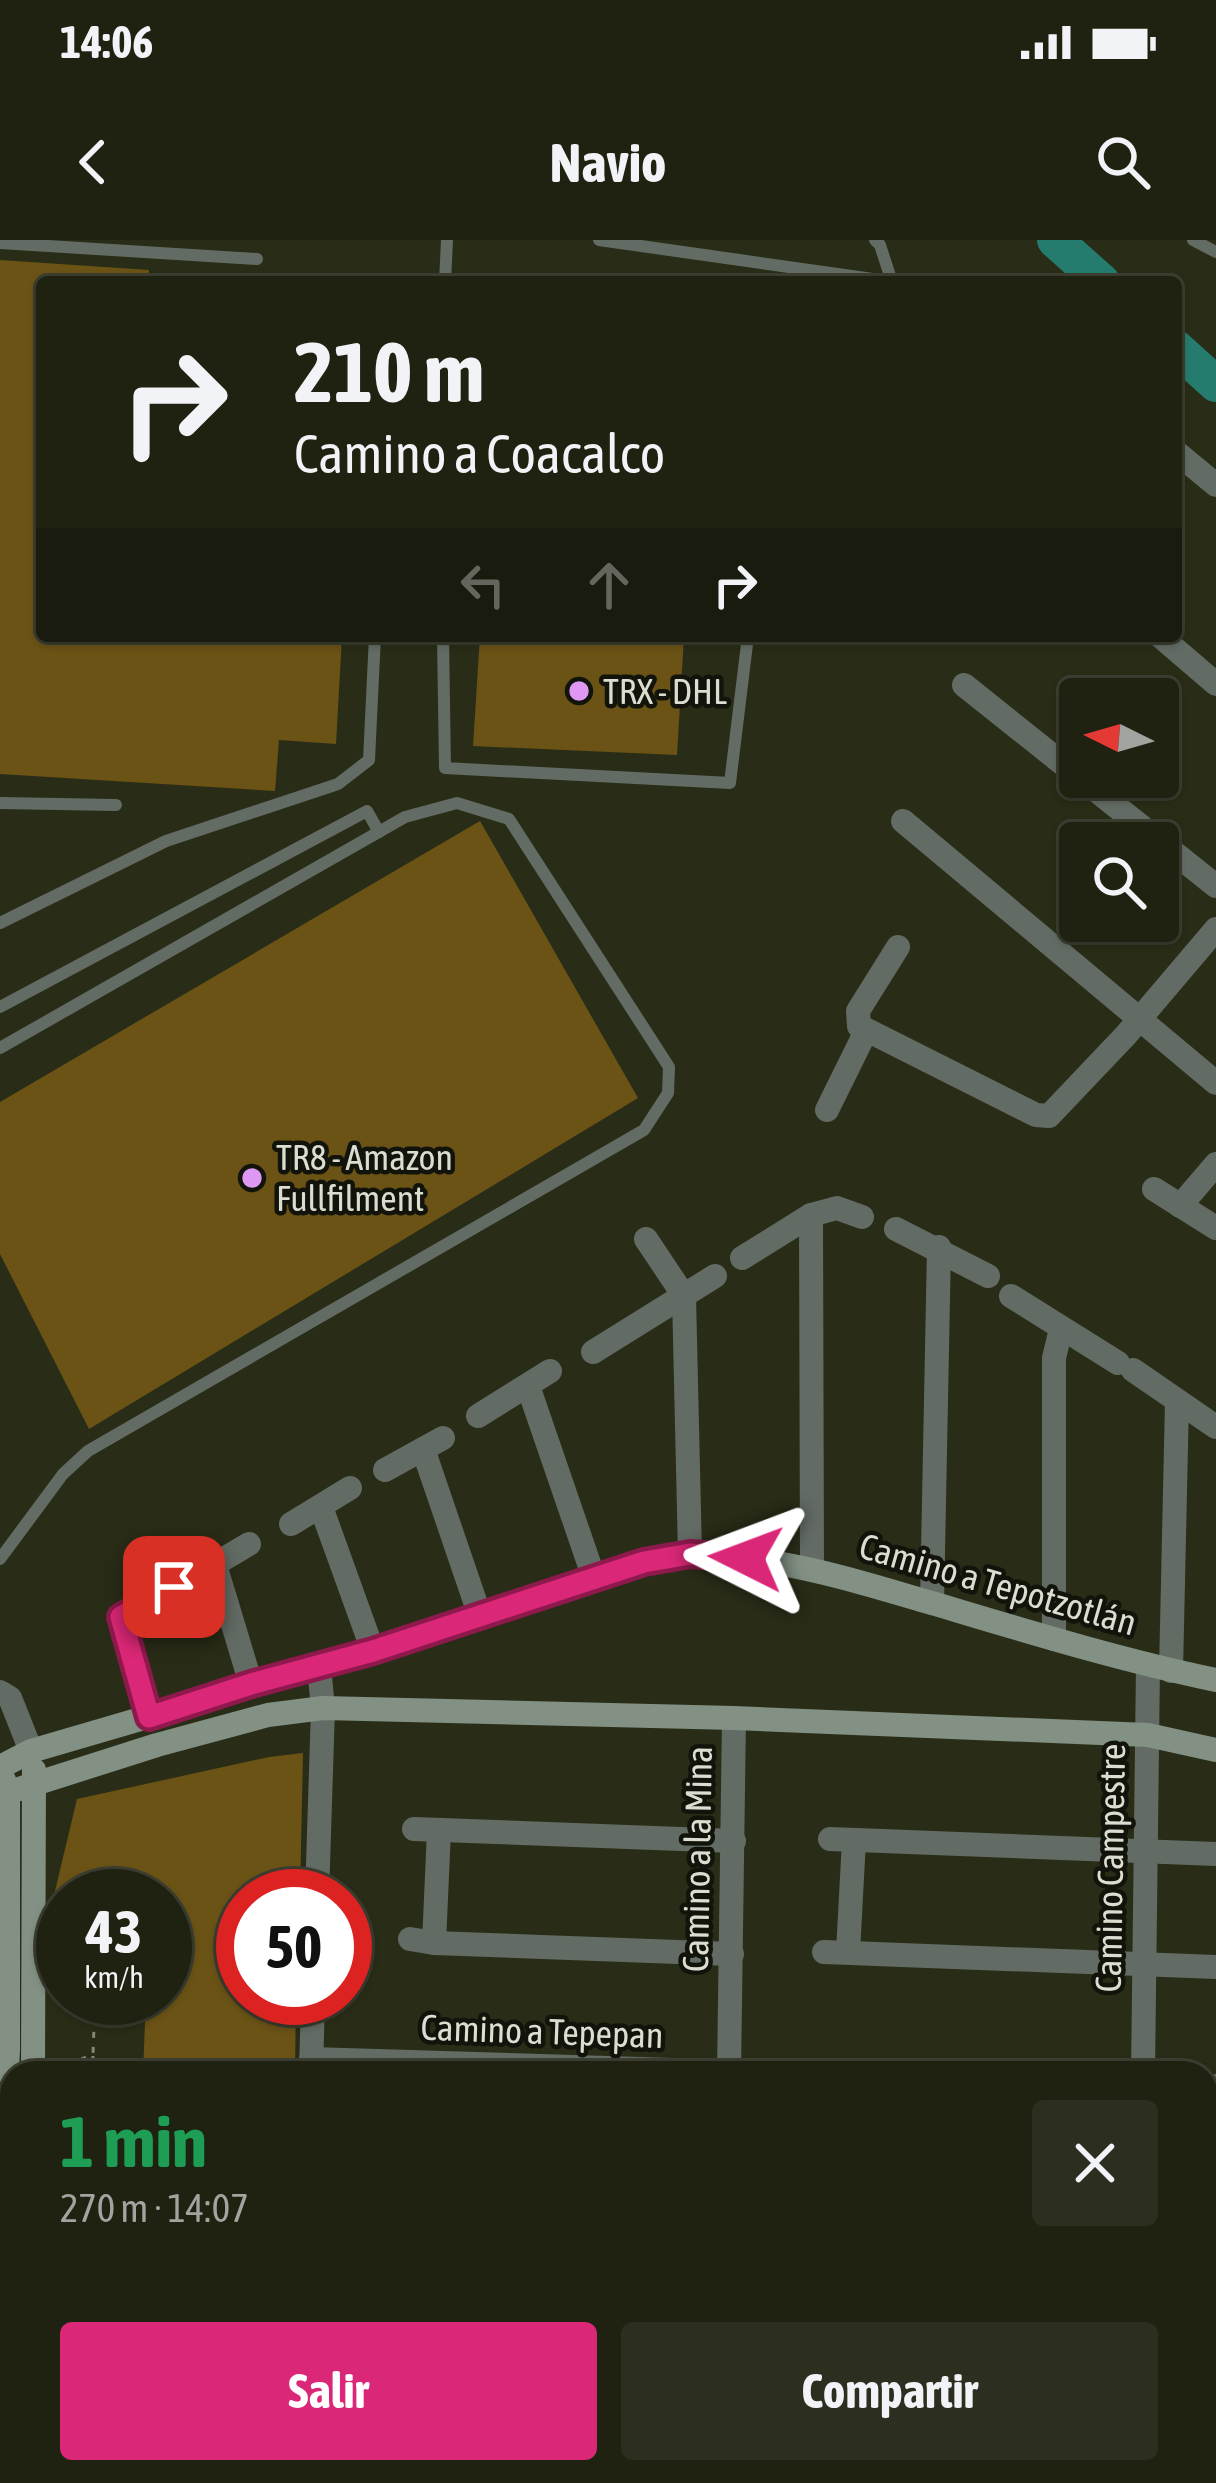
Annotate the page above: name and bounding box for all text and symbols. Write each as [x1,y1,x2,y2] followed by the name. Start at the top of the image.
[60,16,154,68] text: 14:06
[60,129,126,195] icon: back
[1090,129,1156,195] icon: search
[549,132,667,193] text: Navio
[96,324,252,480] icon: right
[294,324,484,420] text: 210 m
[294,423,665,484] text: Camino a Coacalco
[450,552,516,618] icon: left
[576,552,642,618] icon: ahead
[702,552,768,618] icon: right
[603,670,727,712] place label: TRX - DHL
[566,678,592,704] marker: TRX - DHL
[1059,678,1179,798] north arrow
[1059,678,1179,942] map controls
[1059,822,1179,942] button: search
[276,1136,453,1219] place label: TR8 - Amazon Fullfilment
[239,1165,265,1191] marker: TR8 - Amazon Fullfilment
[683,1495,809,1621] position arrow
[855,1524,1141,1644] street label: Camino a Tepotzotlán
[123,1536,225,1638] pin
[141,1554,207,1620] icon: arrive
[1087,1743,1133,1993] street label: Camino Campestre
[674,1746,720,1972] street label: Camino a la Mina
[216,1869,372,2025] speed limit sign: 50
[86,1897,142,1966] text: 43
[84,1960,144,1994] text: km/h
[420,2006,664,2056] street label: Camino a Tepepan
[60,2100,207,2182] text: 1 min
[1032,2100,1158,2226] button: close
[60,2186,249,2230] text: 270 m · 14:07
[60,2322,597,2460] button: Salir
[621,2322,1158,2460] button: Compartir

